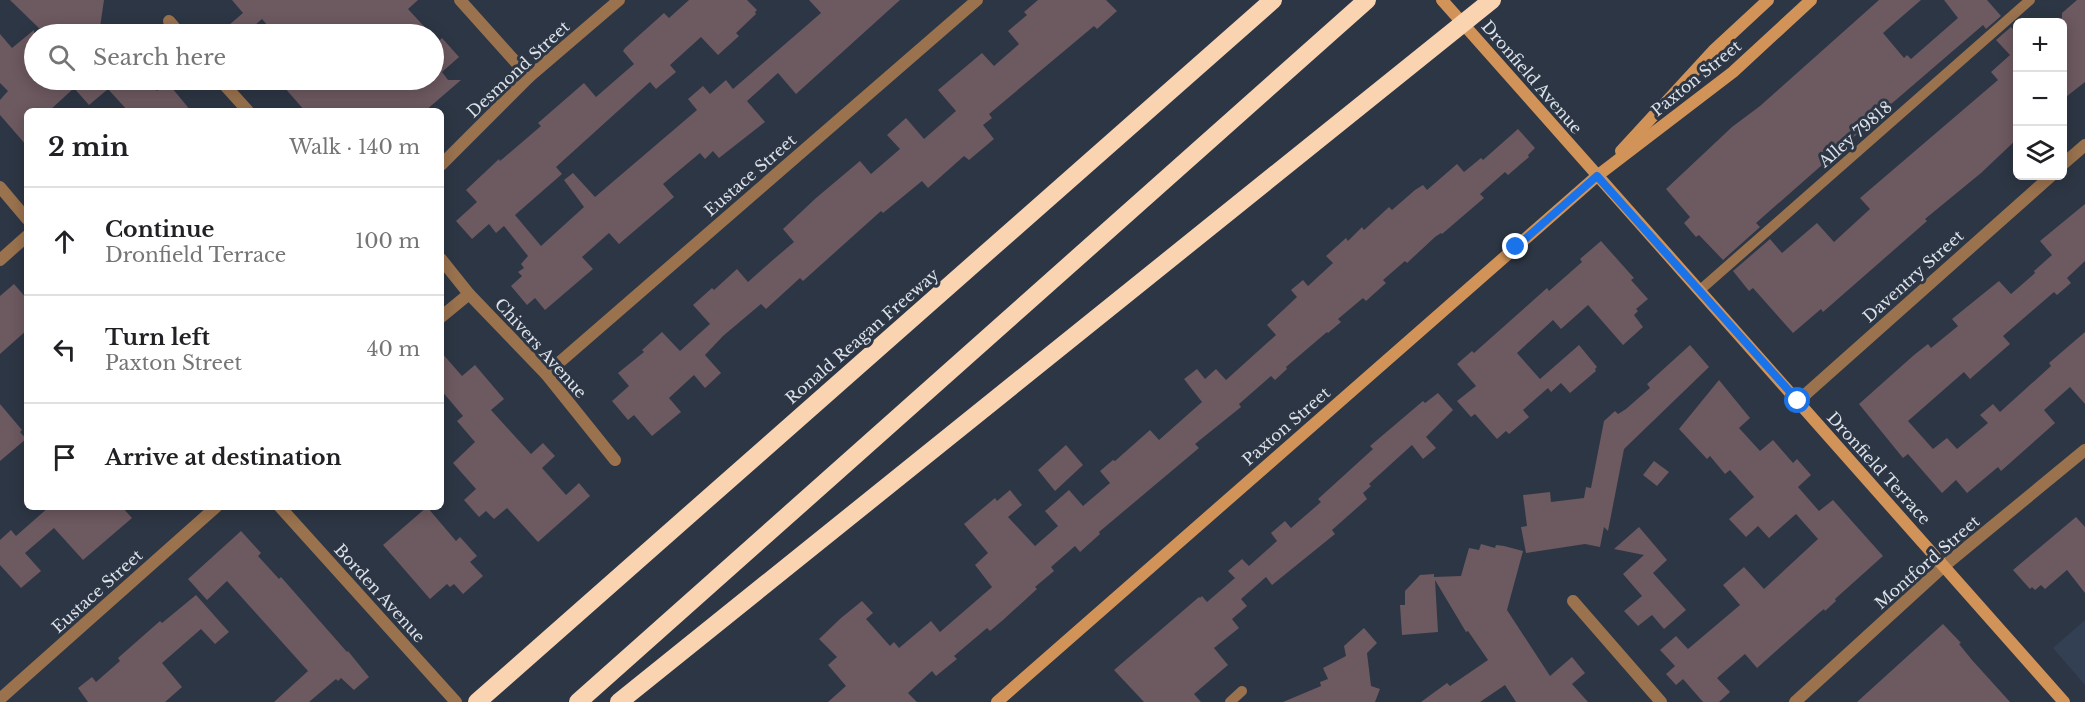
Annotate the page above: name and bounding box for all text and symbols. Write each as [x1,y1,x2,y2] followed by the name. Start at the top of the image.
[463,16,573,122] street label: Desmond Street
[1477,16,1587,138] street label: Dronfield Avenue
[2013,18,2067,180] map controls
[2013,18,2067,72] button: +
[24,24,444,90] search box
[1647,36,1745,120] street label: Paxton Street
[45,41,78,74] icon: search
[93,44,226,71] text: Search here
[2013,72,2067,126] button: −
[1813,97,1896,172] street label: Alley 79818
[2013,126,2067,180] button: layers
[700,130,800,220] street label: Eustace Street
[48,131,129,163] text: 2 min
[289,135,420,159] text: Walk · 140 m
[105,216,214,243] text: Continue
[48,225,81,258] icon: ahead
[1859,226,1967,326] street label: Daventry Street
[355,229,420,253] text: 100 m
[1502,233,1528,259] route end
[105,243,286,267] text: Dronfield Terrace
[781,264,943,408] street label: Ronald Reagan Freeway
[491,294,591,402] street label: Chivers Avenue
[105,324,210,351] text: Turn left
[48,333,81,366] icon: left
[367,337,420,361] text: 40 m
[105,351,242,375] text: Paxton Street
[1238,382,1334,470] street label: Paxton Street
[1784,387,1810,413] route start
[1823,407,1935,529] street label: Dronfield Terrace
[48,441,81,474] icon: arrive
[105,444,342,471] text: Arrive at destination
[1870,511,1984,613] street label: Montford Street
[330,539,430,647] street label: Borden Avenue
[48,545,146,637] street label: Eustace Street

